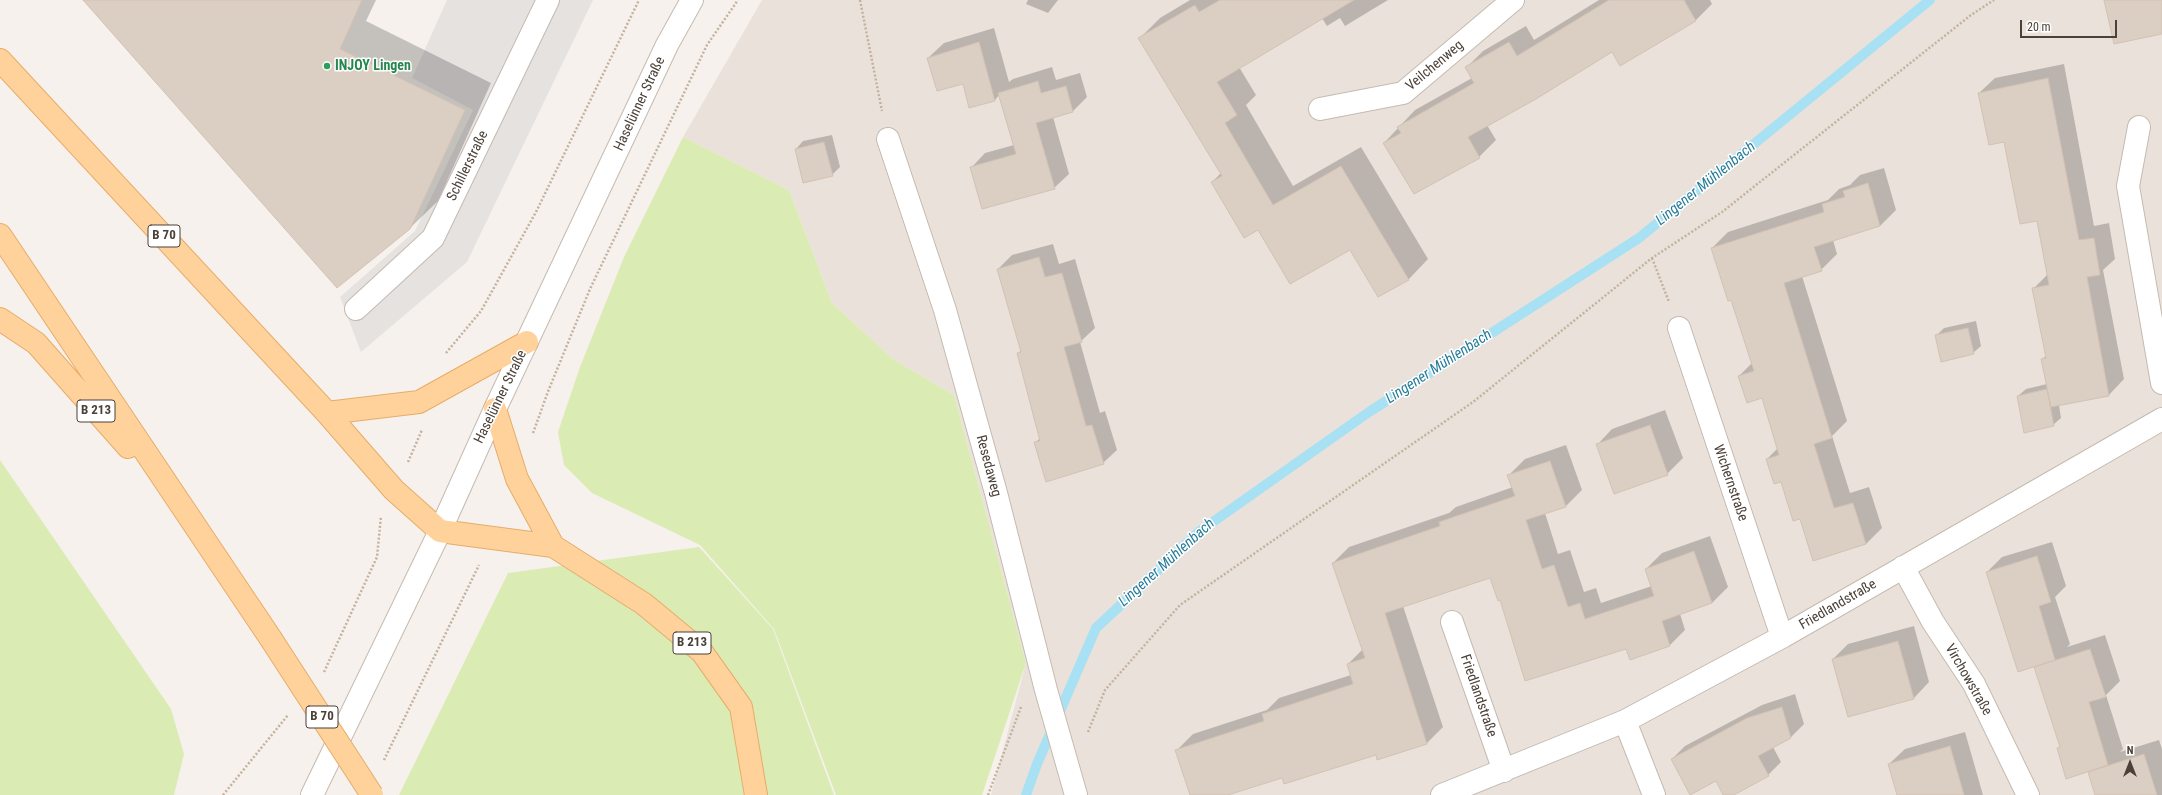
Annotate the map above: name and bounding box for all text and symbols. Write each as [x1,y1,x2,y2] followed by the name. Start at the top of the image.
[2022,12,2119,38] scale bar
[2027,20,2051,34] text: 20 m
[1403,37,1467,95] street label: Veilchenweg
[611,54,669,154] street label: Haselünner Straße
[335,58,411,74] place label: INJOY Lingen
[322,61,332,71] marker: INJOY Lingen
[444,128,492,204] street label: Schillerstraße
[1652,138,1760,230] water label: Lingener Mühlenbach
[148,225,180,247] road number: B 70
[1382,326,1496,408] water label: Lingener Mühlenbach
[471,348,531,446] street label: Haselünner Straße
[77,400,115,422] road number: B 213
[972,433,1004,499] street label: Resedaweg
[1709,443,1751,523] street label: Wichernstraße
[1115,515,1219,611] water label: Lingener Mühlenbach
[1796,576,1880,634] street label: Friedlandstraße
[673,632,711,654] road number: B 213
[1941,641,1995,719] street label: Virchowstraße
[1456,652,1500,740] street label: Friedlandstraße
[306,706,338,728] road number: B 70
[2110,743,2150,783] north arrow
[2127,744,2133,757] text: N

